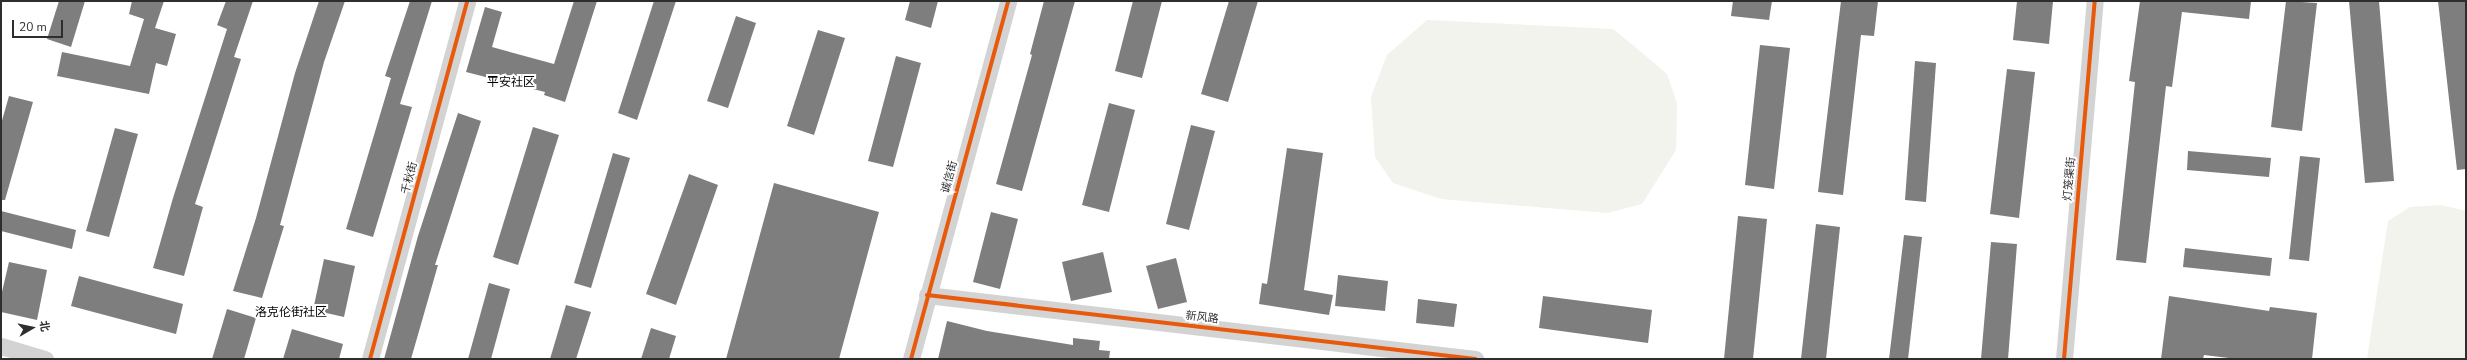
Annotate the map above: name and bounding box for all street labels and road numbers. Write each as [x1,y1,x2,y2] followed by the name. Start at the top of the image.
[2062,157,2078,201] street label: 灯笼渠街
[939,159,961,195] street label: 诚信街
[399,160,421,196] street label: 千秋街
[1185,309,1219,327] street label: 新风路

